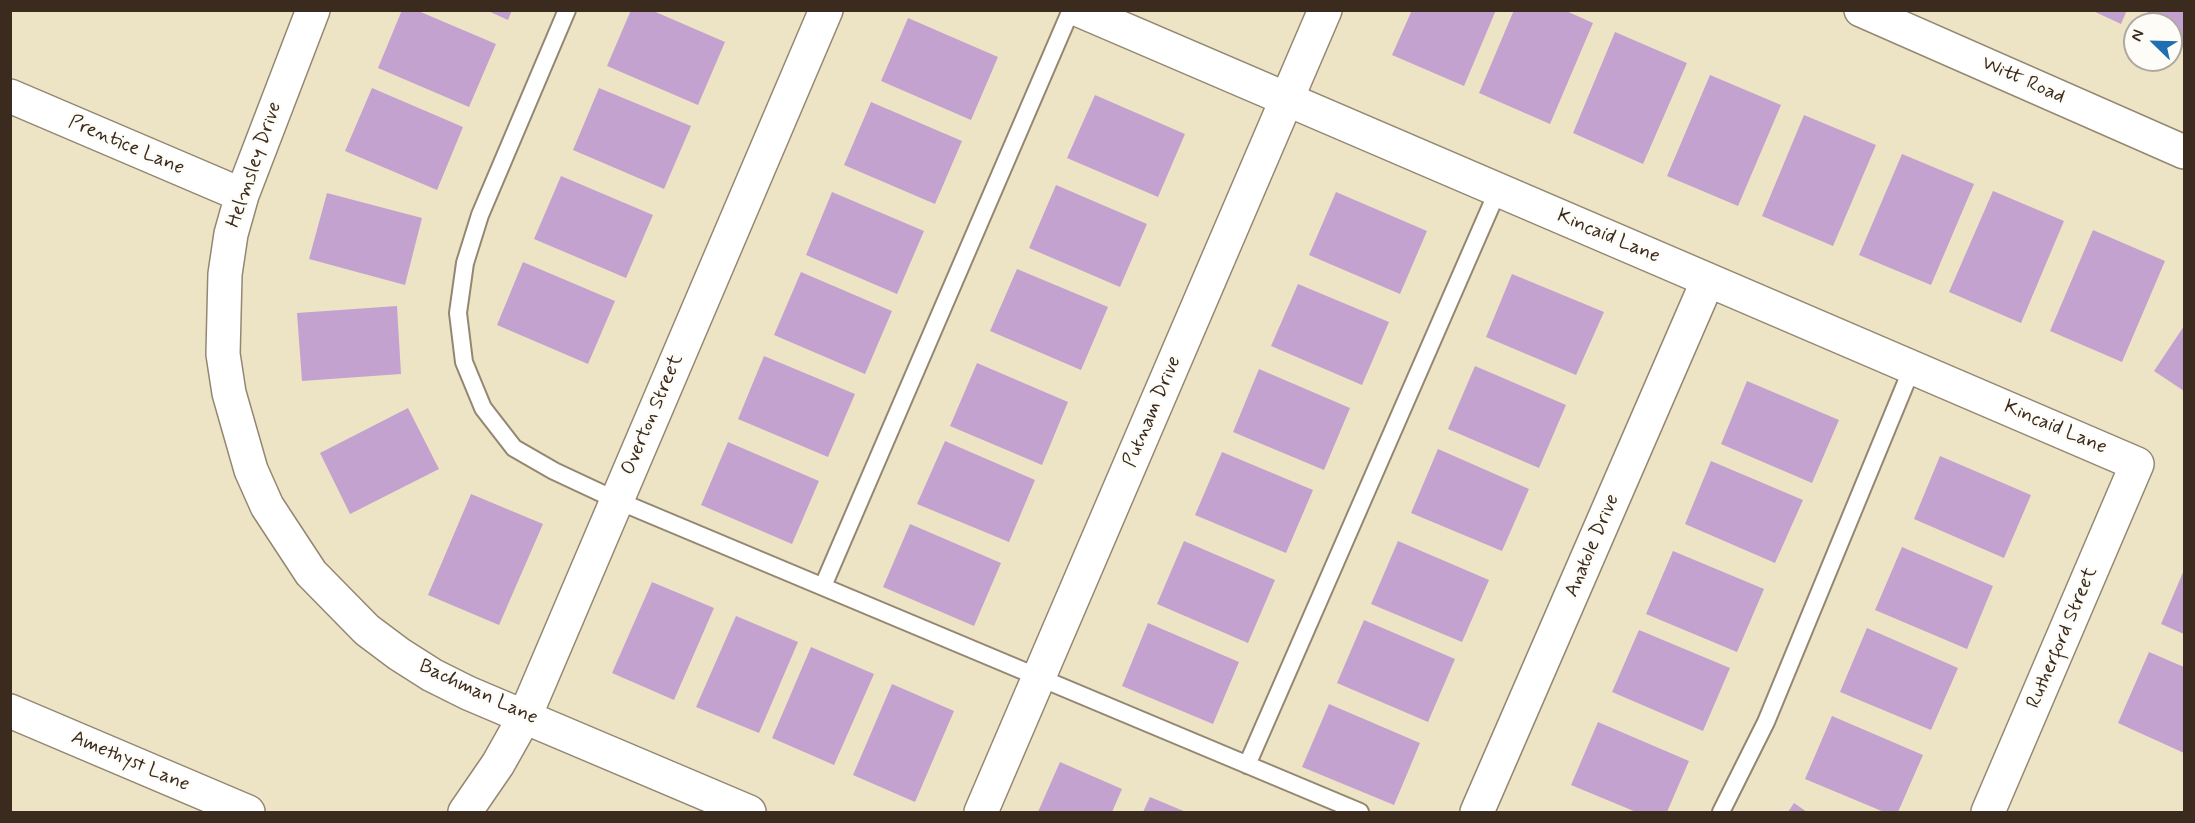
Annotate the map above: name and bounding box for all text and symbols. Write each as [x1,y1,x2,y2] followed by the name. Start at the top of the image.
[2123,12,2183,72] north arrow
[2126,27,2150,45] text: N
[1978,52,2068,110] street label: Witt Road
[222,99,288,231] street label: Helmsley Drive
[64,111,188,181] street label: Prentice Lane
[1553,205,1663,269] street label: Kincaid Lane
[617,351,689,479] street label: Overton Street
[1119,353,1187,471] street label: Putnam Drive
[2000,396,2110,460] street label: Kincaid Lane
[1561,491,1625,601] street label: Anatole Drive
[2022,564,2104,712] street label: Rutherford Street
[415,655,541,731] street label: Bachman Lane
[67,726,193,798] street label: Amethyst Lane

